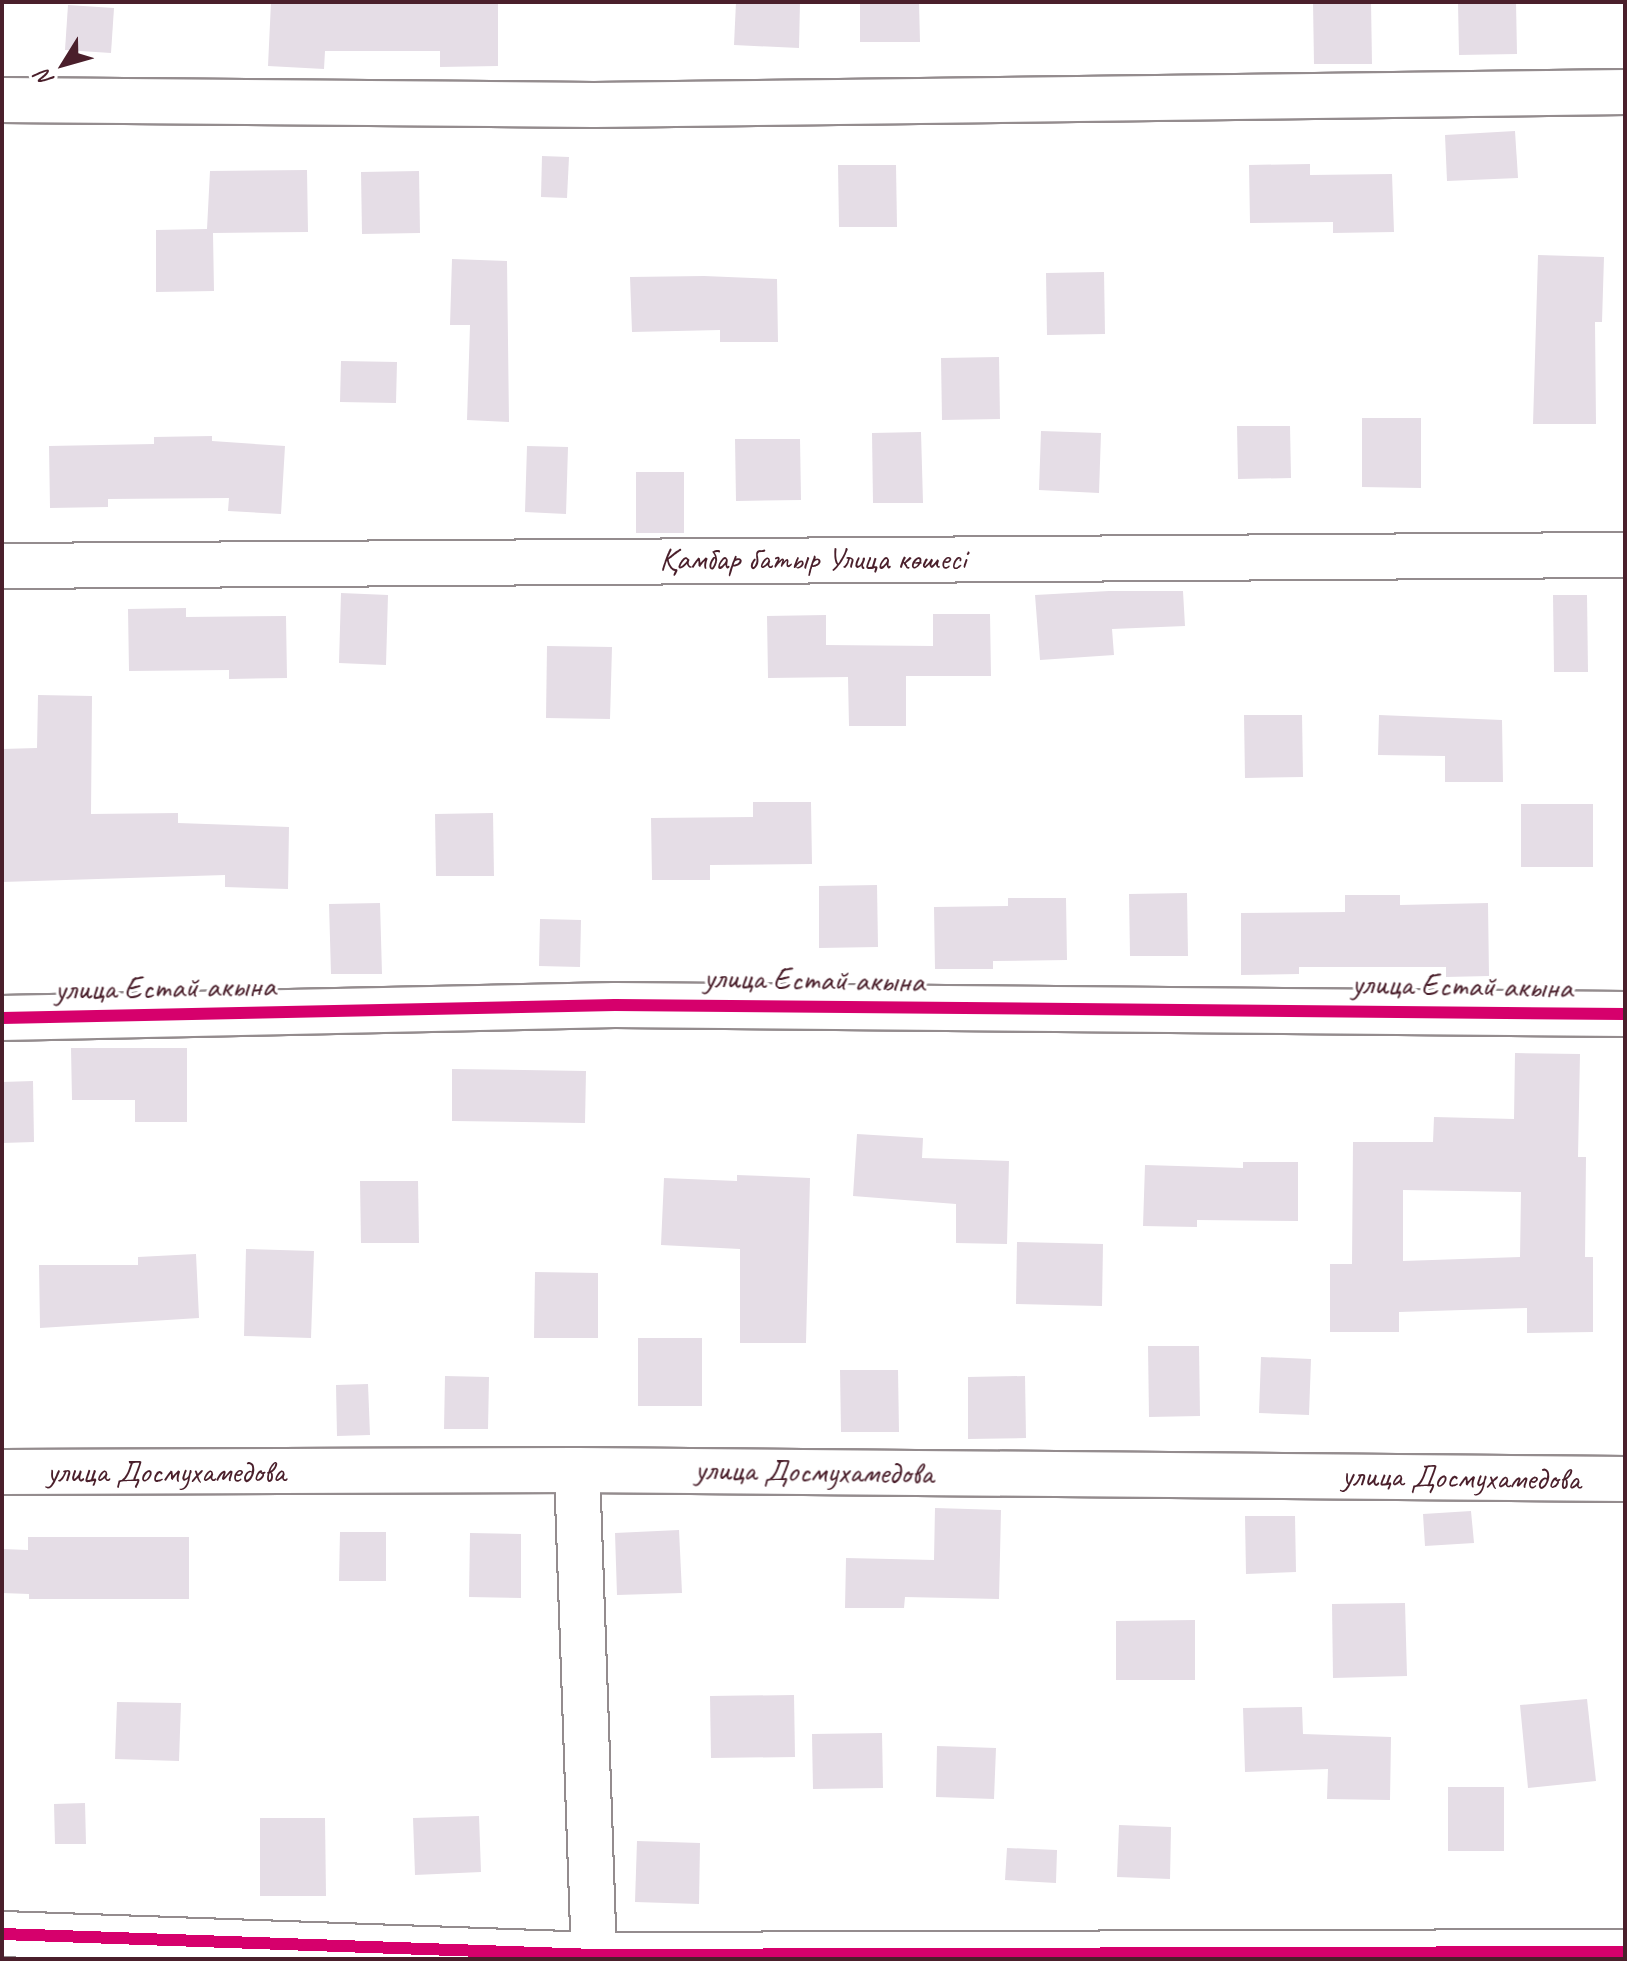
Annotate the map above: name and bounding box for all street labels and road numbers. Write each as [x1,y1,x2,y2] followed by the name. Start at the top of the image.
[658,540,968,578] street label: Қамбар батыр Улица көшесі
[702,959,926,1001] street label: улица Естай акына
[1350,965,1574,1007] street label: улица Естай акына
[53,967,277,1009] street label: улица Естай акына
[694,1451,934,1493] street label: улица Досмухамедова
[46,1453,286,1491] street label: улица Досмухамедова
[1341,1457,1581,1499] street label: улица Досмухамедова

